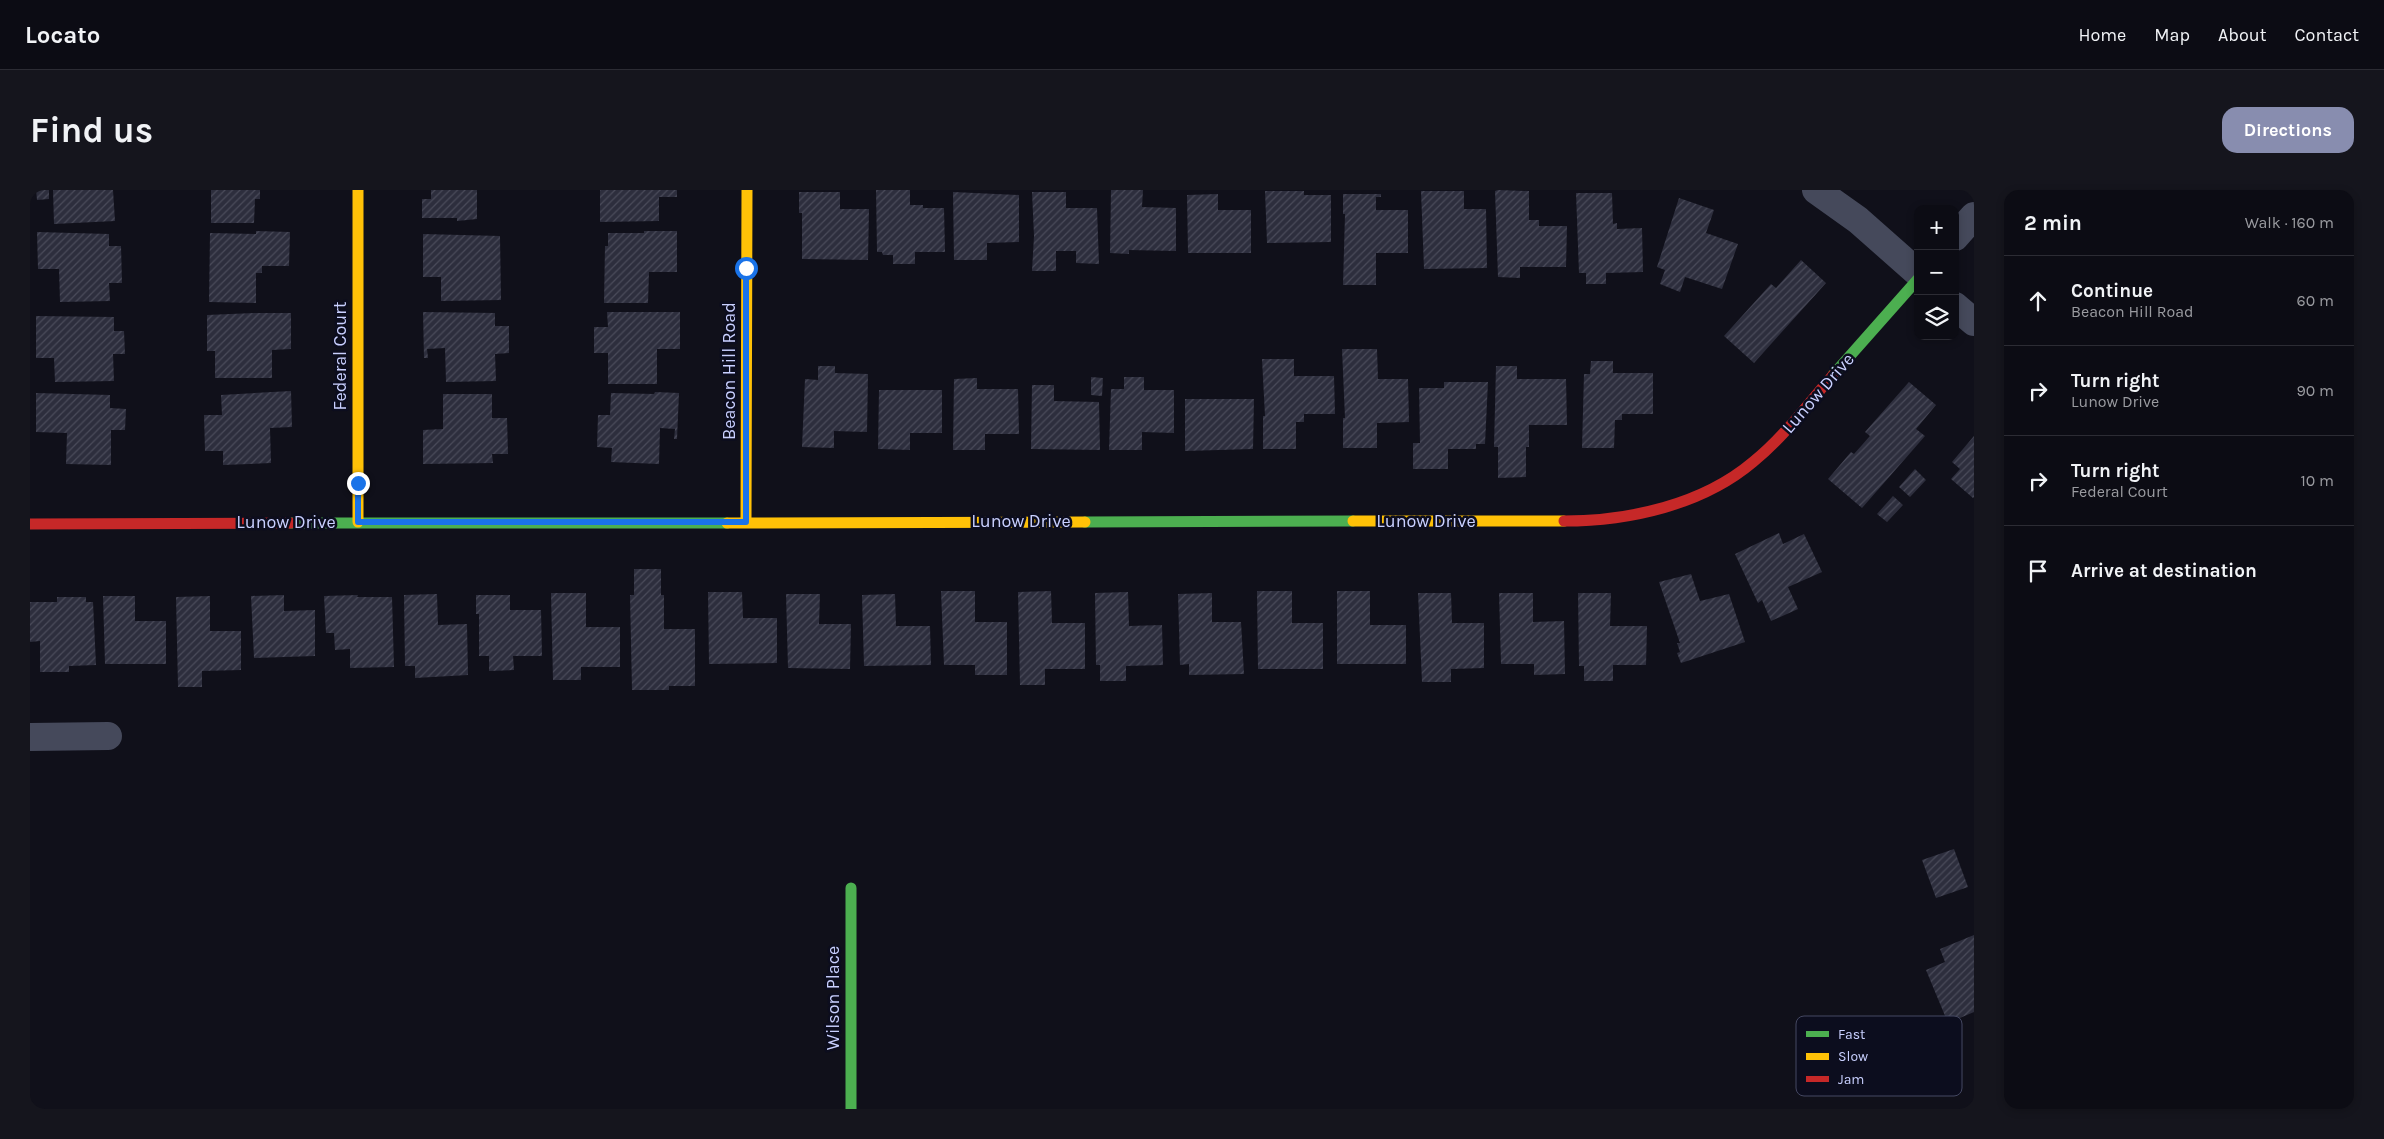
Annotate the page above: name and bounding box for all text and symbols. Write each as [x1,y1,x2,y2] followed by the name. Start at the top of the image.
[25,21,100,49] text: Locato
[2078,24,2126,46] text: Home
[2154,24,2190,46] text: Map
[2218,24,2267,46] text: About
[2295,24,2359,46] text: Contact
[2222,107,2354,153] button: Directions
[30,110,153,151] text: Find us
[1914,205,1959,340] map controls
[1914,205,1959,250] button: +
[2024,211,2082,235] text: 2 min
[2245,213,2334,232] text: Walk · 160 m
[1914,250,1959,295] button: −
[735,257,758,280] route start
[2071,280,2153,302] text: Continue
[2024,287,2052,315] icon: ahead
[2297,291,2334,310] text: 60 m
[1914,295,1959,340] button: layers
[329,301,351,410] street label: Federal Court
[718,302,740,440] street label: Beacon Hill Road
[2071,302,2193,321] text: Beacon Hill Road
[1777,348,1859,438] street label: Lunow Drive
[2071,370,2160,392] text: Turn right
[2024,377,2052,405] icon: right
[2296,381,2334,400] text: 90 m
[2071,392,2159,411] text: Lunow Drive
[2071,460,2160,482] text: Turn right
[2024,467,2052,495] icon: right
[2300,471,2334,490] text: 10 m
[347,472,370,495] route end
[2071,482,2168,501] text: Federal Court
[971,510,1071,532] street label: Lunow Drive
[1376,510,1476,532] street label: Lunow Drive
[236,511,336,533] street label: Lunow Drive
[2024,557,2052,585] icon: arrive
[2071,560,2257,582] text: Arrive at destination
[822,946,844,1050] street label: Wilson Place
[1796,1016,1962,1096] legend
[1838,1026,1865,1043] text: Fast
[1838,1048,1868,1065] text: Slow
[1838,1071,1864,1088] text: Jam

